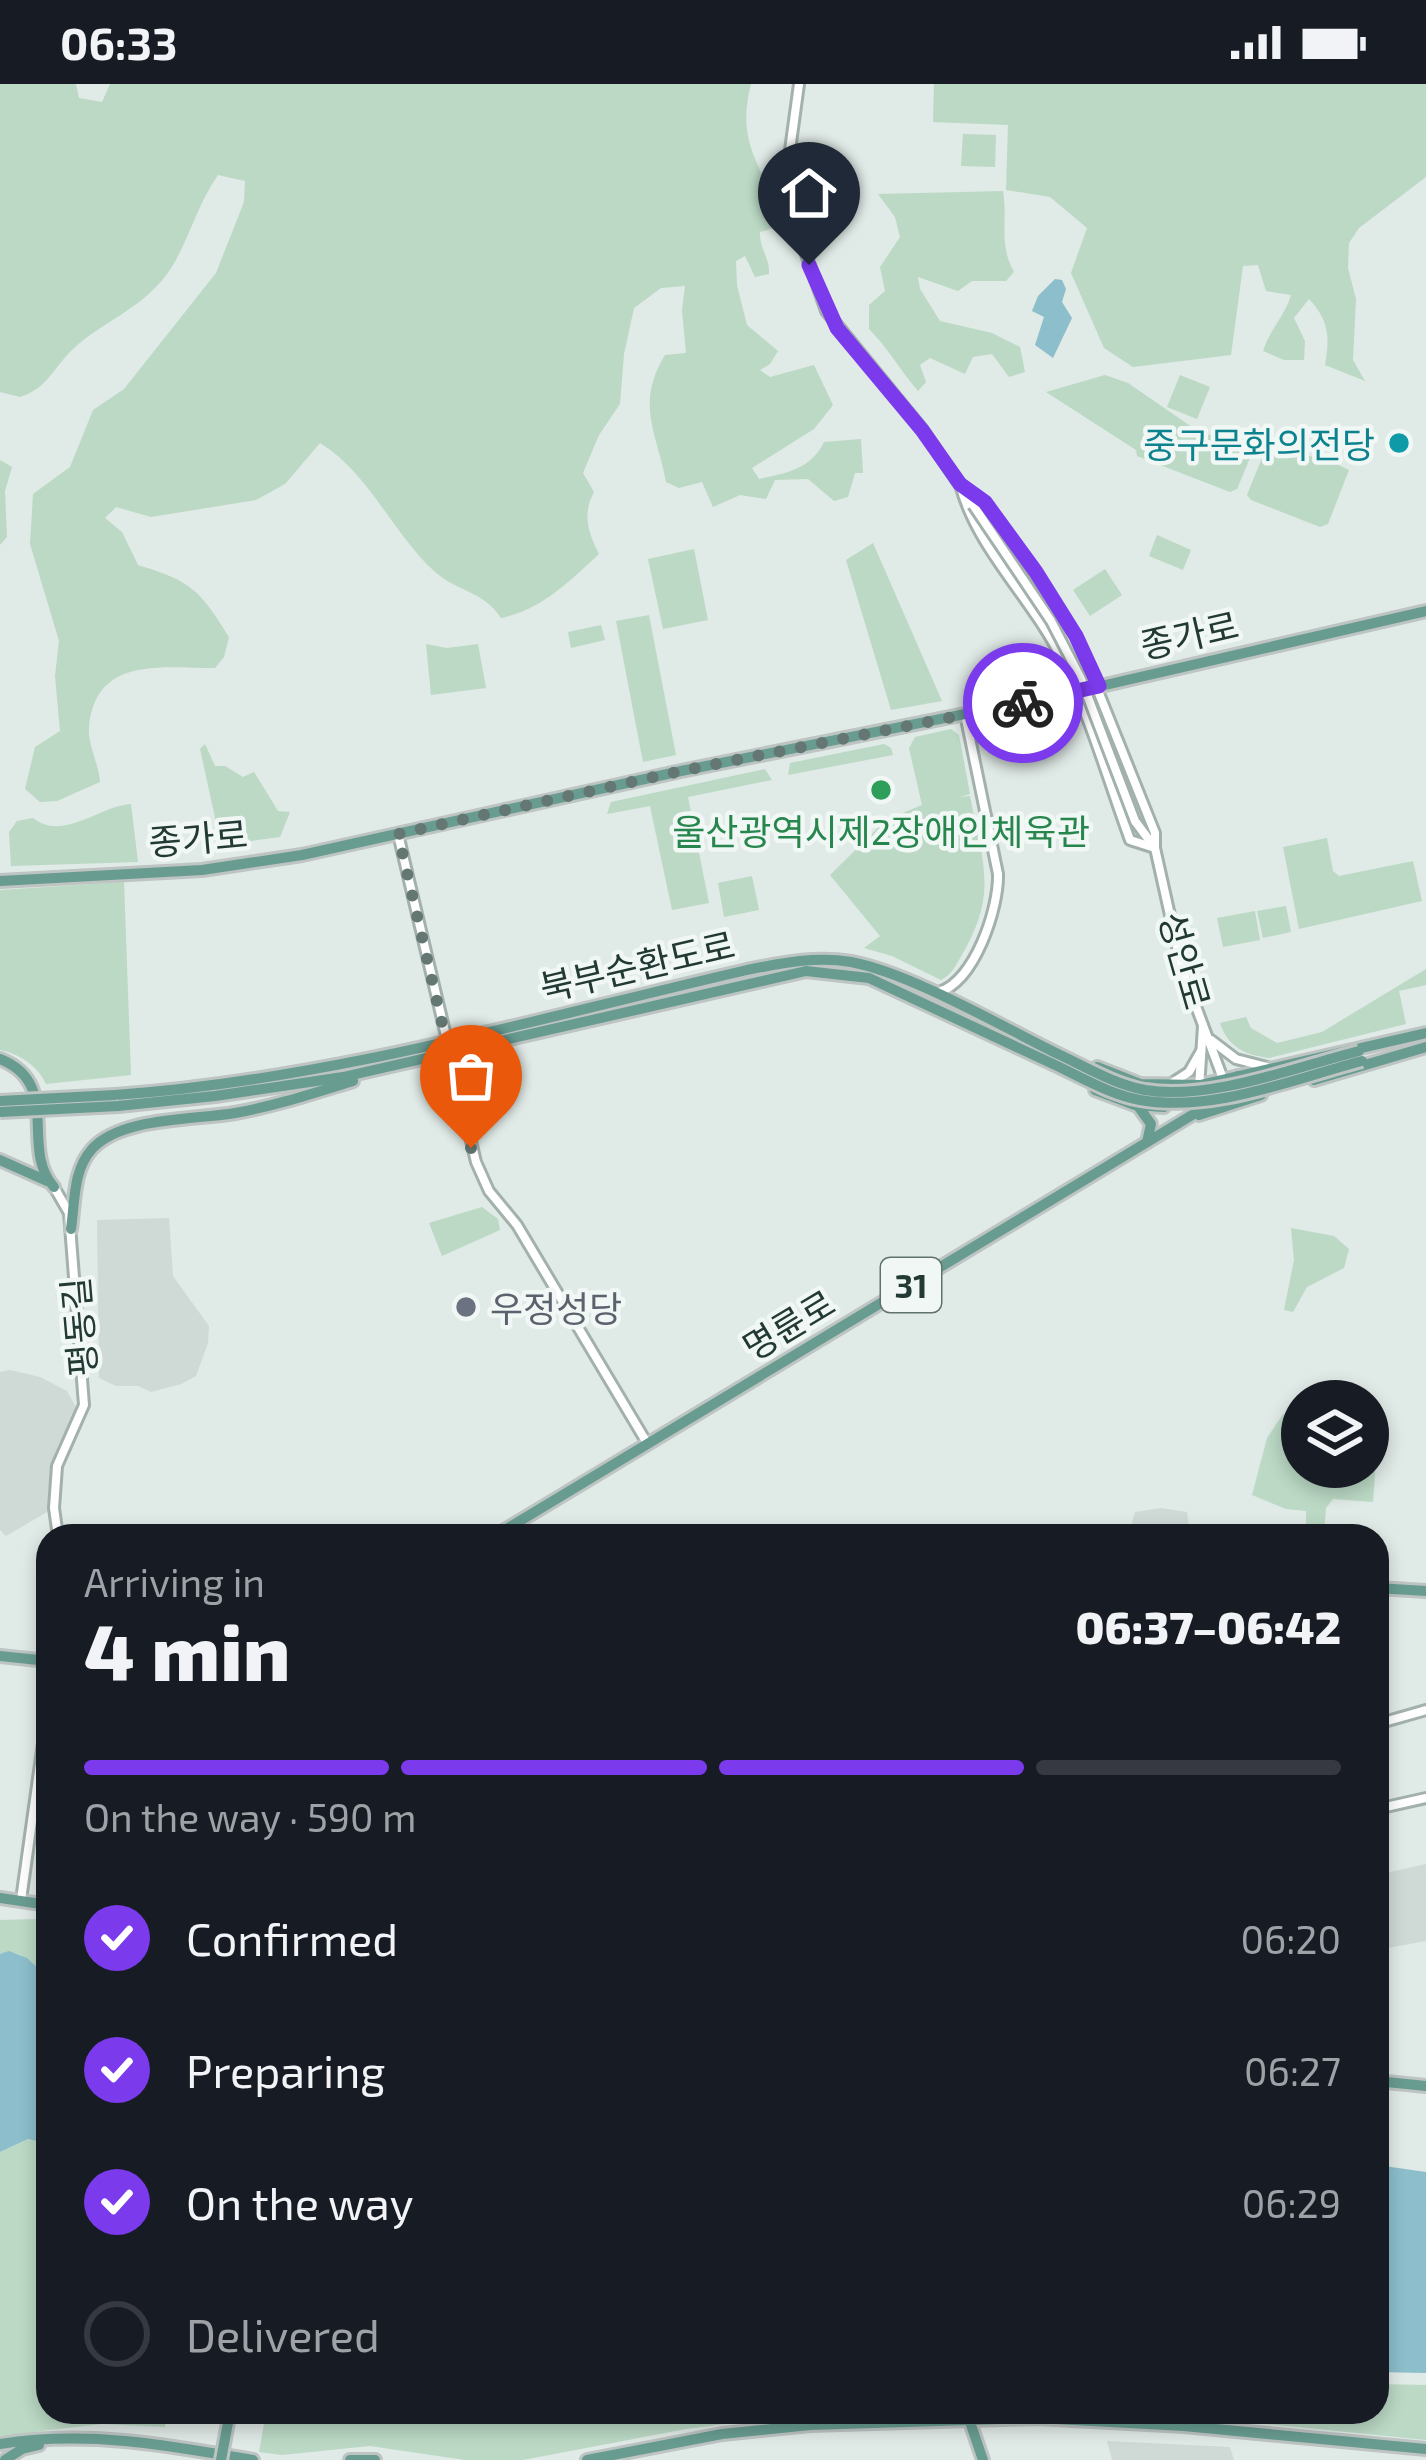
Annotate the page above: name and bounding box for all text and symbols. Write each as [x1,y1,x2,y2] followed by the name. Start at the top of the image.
[60,15,178,69] text: 06:33
[758,142,860,265] pin
[776,160,842,226] icon: home
[1143,422,1375,465] place label: 중구문화의전당
[1386,430,1412,456] marker: 중구문화의전당
[1136,602,1242,666] street label: 종가로
[963,643,1083,763] courier
[990,670,1056,736] icon: bike
[868,777,894,803] marker: 울산광역시제2장애인체육관
[672,809,1090,852] place label: 울산광역시제2장애인체육관
[147,811,249,863] street label: 종가로
[1152,906,1220,1014] street label: 성안로
[535,922,739,1008] street label: 북부순환도로
[420,1025,522,1148] pin
[438,1043,504,1109] icon: bag
[881,1258,941,1312] road number: 31
[52,1276,104,1378] street label: 평동길
[734,1280,842,1368] street label: 명륜로
[490,1286,622,1329] place label: 우정성당
[453,1294,479,1320] marker: 우정성당
[1281,1380,1389,1488] map controls
[1281,1380,1389,1488] button: layers
[84,1558,265,1605] text: Arriving in
[1075,1599,1341,1653] text: 06:37–06:42
[84,1603,291,1697] text: 4 min
[84,1793,416,1840] text: On the way · 590 m
[84,1905,150,1971] icon: check
[186,1911,398,1965] text: Confirmed
[1241,1915,1341,1962] text: 06:20
[84,2037,150,2103] icon: check
[186,2043,385,2097] text: Preparing
[1244,2047,1341,2094] text: 06:27
[84,2169,150,2235] icon: check
[186,2175,413,2229] text: On the way
[1242,2179,1341,2226] text: 06:29
[186,2307,380,2361] text: Delivered

